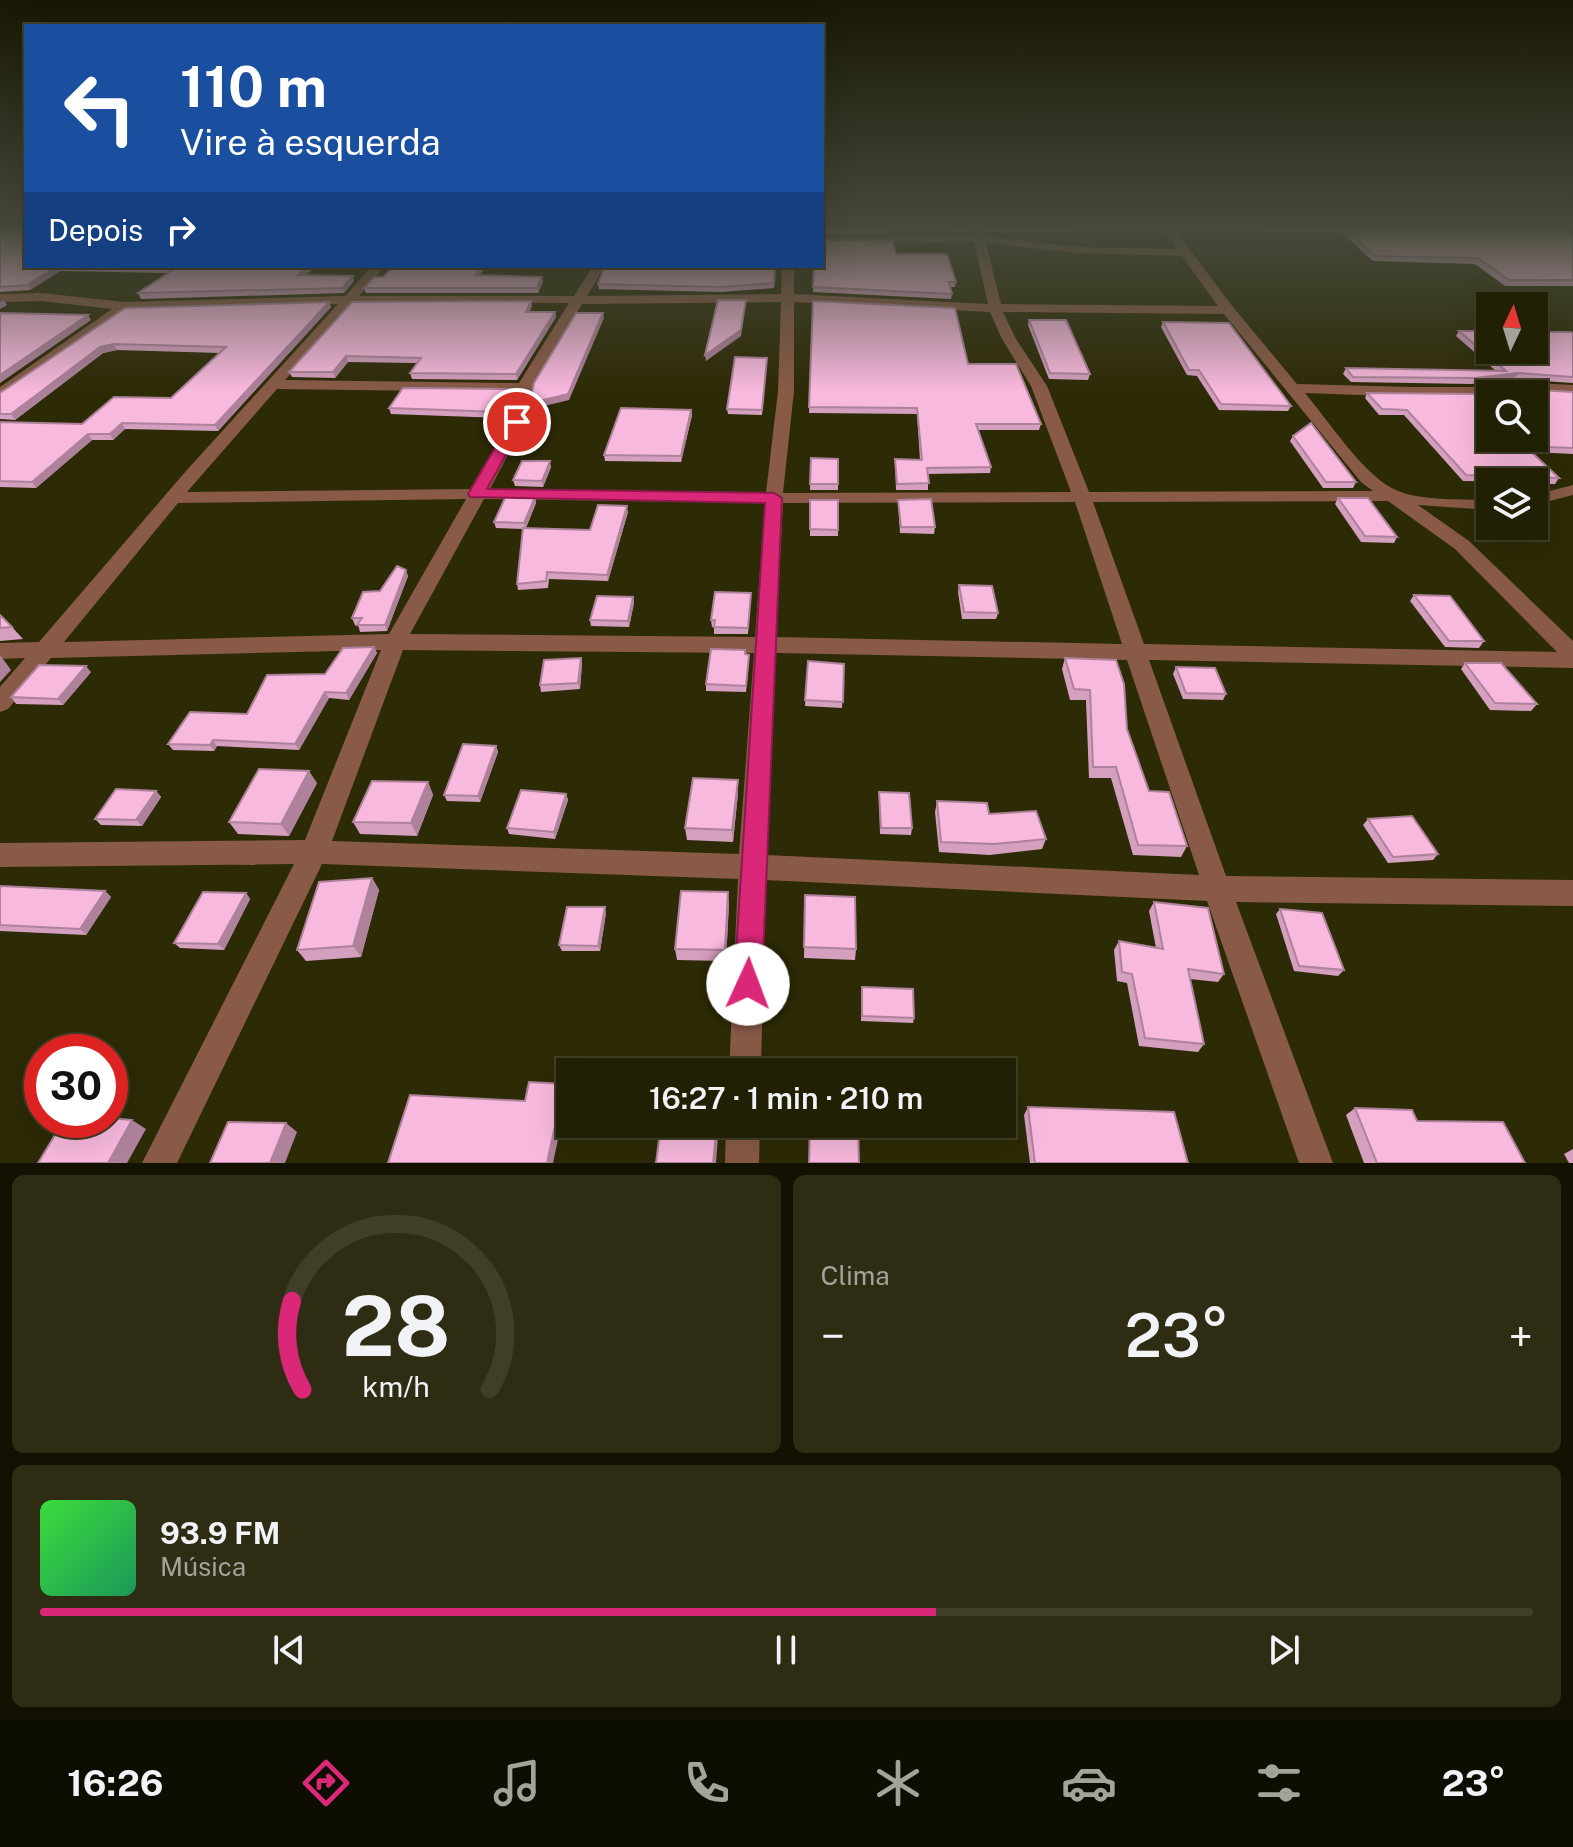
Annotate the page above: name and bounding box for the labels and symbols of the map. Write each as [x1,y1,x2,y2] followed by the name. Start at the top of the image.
[1476,292,1548,364] north arrow
[483,388,551,456] pin
[706,942,790,1026] position arrow
[24,1034,128,1138] speed limit sign: 30

